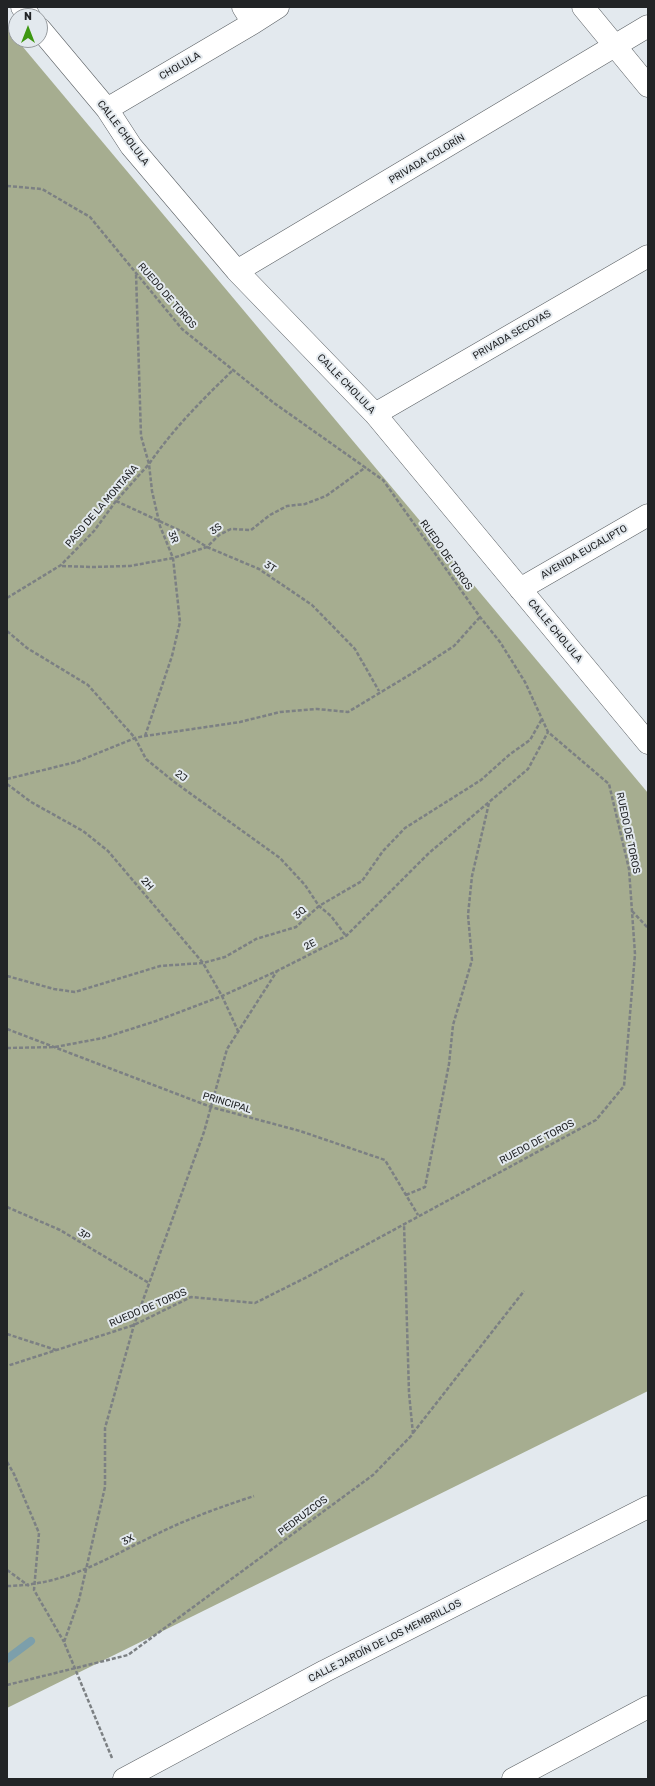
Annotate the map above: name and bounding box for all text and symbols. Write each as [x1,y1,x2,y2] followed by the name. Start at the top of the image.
[8,8,48,48] north arrow
[24,10,32,23] text: N
[157,49,203,83] street label: CHOLULA
[95,98,151,168] street label: CALLE CHOLULA
[387,132,467,186] street label: PRIVADA COLORÍN
[135,261,199,331] street label: RUEDO DE TOROS
[471,308,553,362] street label: PRIVADA SECOYAS
[314,352,378,416] street label: CALLE CHOLULA
[63,462,141,550] street label: PASO DE LA MONTAÑA
[417,518,475,592] street label: RUEDO DE TOROS
[208,521,224,537] street label: 3S
[539,522,629,582] street label: AVENIDA EUCALIPTO
[165,529,181,545] street label: 3R
[262,559,278,575] street label: 3T
[525,597,585,665] street label: CALLE CHOLULA
[173,768,189,784] street label: 2J
[613,791,643,875] street label: RUEDO DE TOROS
[138,875,156,893] street label: 2H
[291,904,309,922] street label: 3Q
[302,937,318,953] street label: 2E
[201,1090,253,1116] street label: PRINCIPAL
[498,1117,576,1167] street label: RUEDO DE TOROS
[76,1227,92,1243] street label: 3P
[107,1286,189,1330] street label: RUEDO DE TOROS
[276,1494,330,1538] street label: PEDRUZCOS
[120,1532,136,1548] street label: 3X
[307,1597,463,1685] street label: CALLE JARDÍN DE LOS MEMBRILLOS

